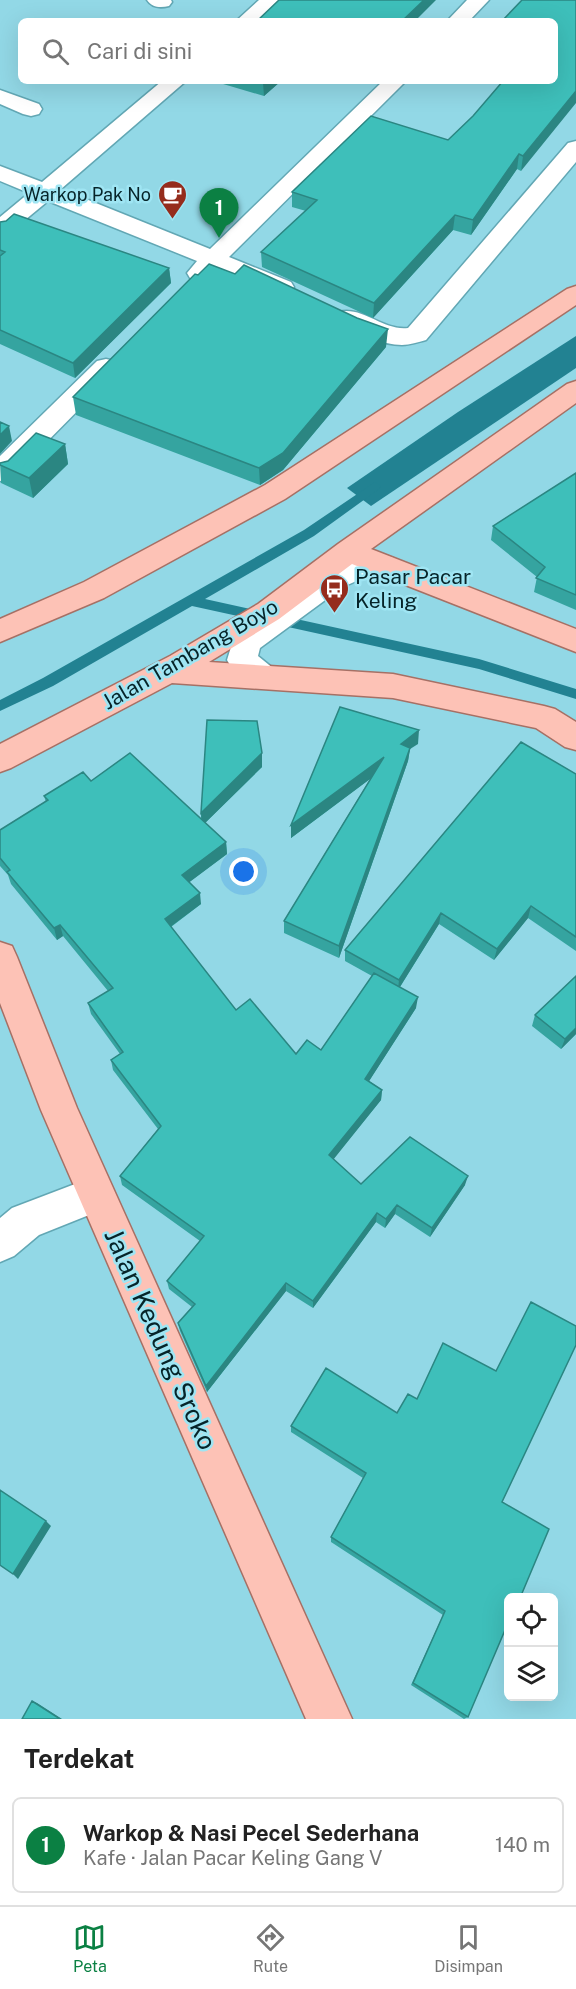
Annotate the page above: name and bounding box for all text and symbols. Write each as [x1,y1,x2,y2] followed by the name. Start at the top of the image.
[18,18,558,84] search box
[39,35,72,68] icon: search
[87,38,192,64] text: Cari di sini
[156,178,188,220] cafe icon: Warkop Pak No
[23,184,151,205] place label: Warkop Pak No
[200,188,238,238] pin: 1
[355,564,471,613] place label: Pasar Pacar Keling
[318,572,350,614] bus stop icon: Pasar Pacar Keling
[98,593,282,715] street label: Jalan Tambang Boyo
[229,857,258,886] your location
[98,1224,224,1454] street label: Jalan Kedung Sroko
[504,1593,558,1701] map controls
[504,1593,558,1647] button: locate
[504,1647,558,1701] button: layers
[24,1743,134,1774] text: Terdekat
[83,1820,419,1846] text: Warkop & Nasi Pecel Sederhana
[41,1833,50,1857] text: 1
[495,1833,550,1857] text: 140 m
[83,1846,383,1870] text: Kafe · Jalan Pacar Keling Gang V
[73,1921,107,1976] tab: Peta
[253,1921,288,1976] tab: Rute
[434,1921,503,1976] tab: Disimpan

